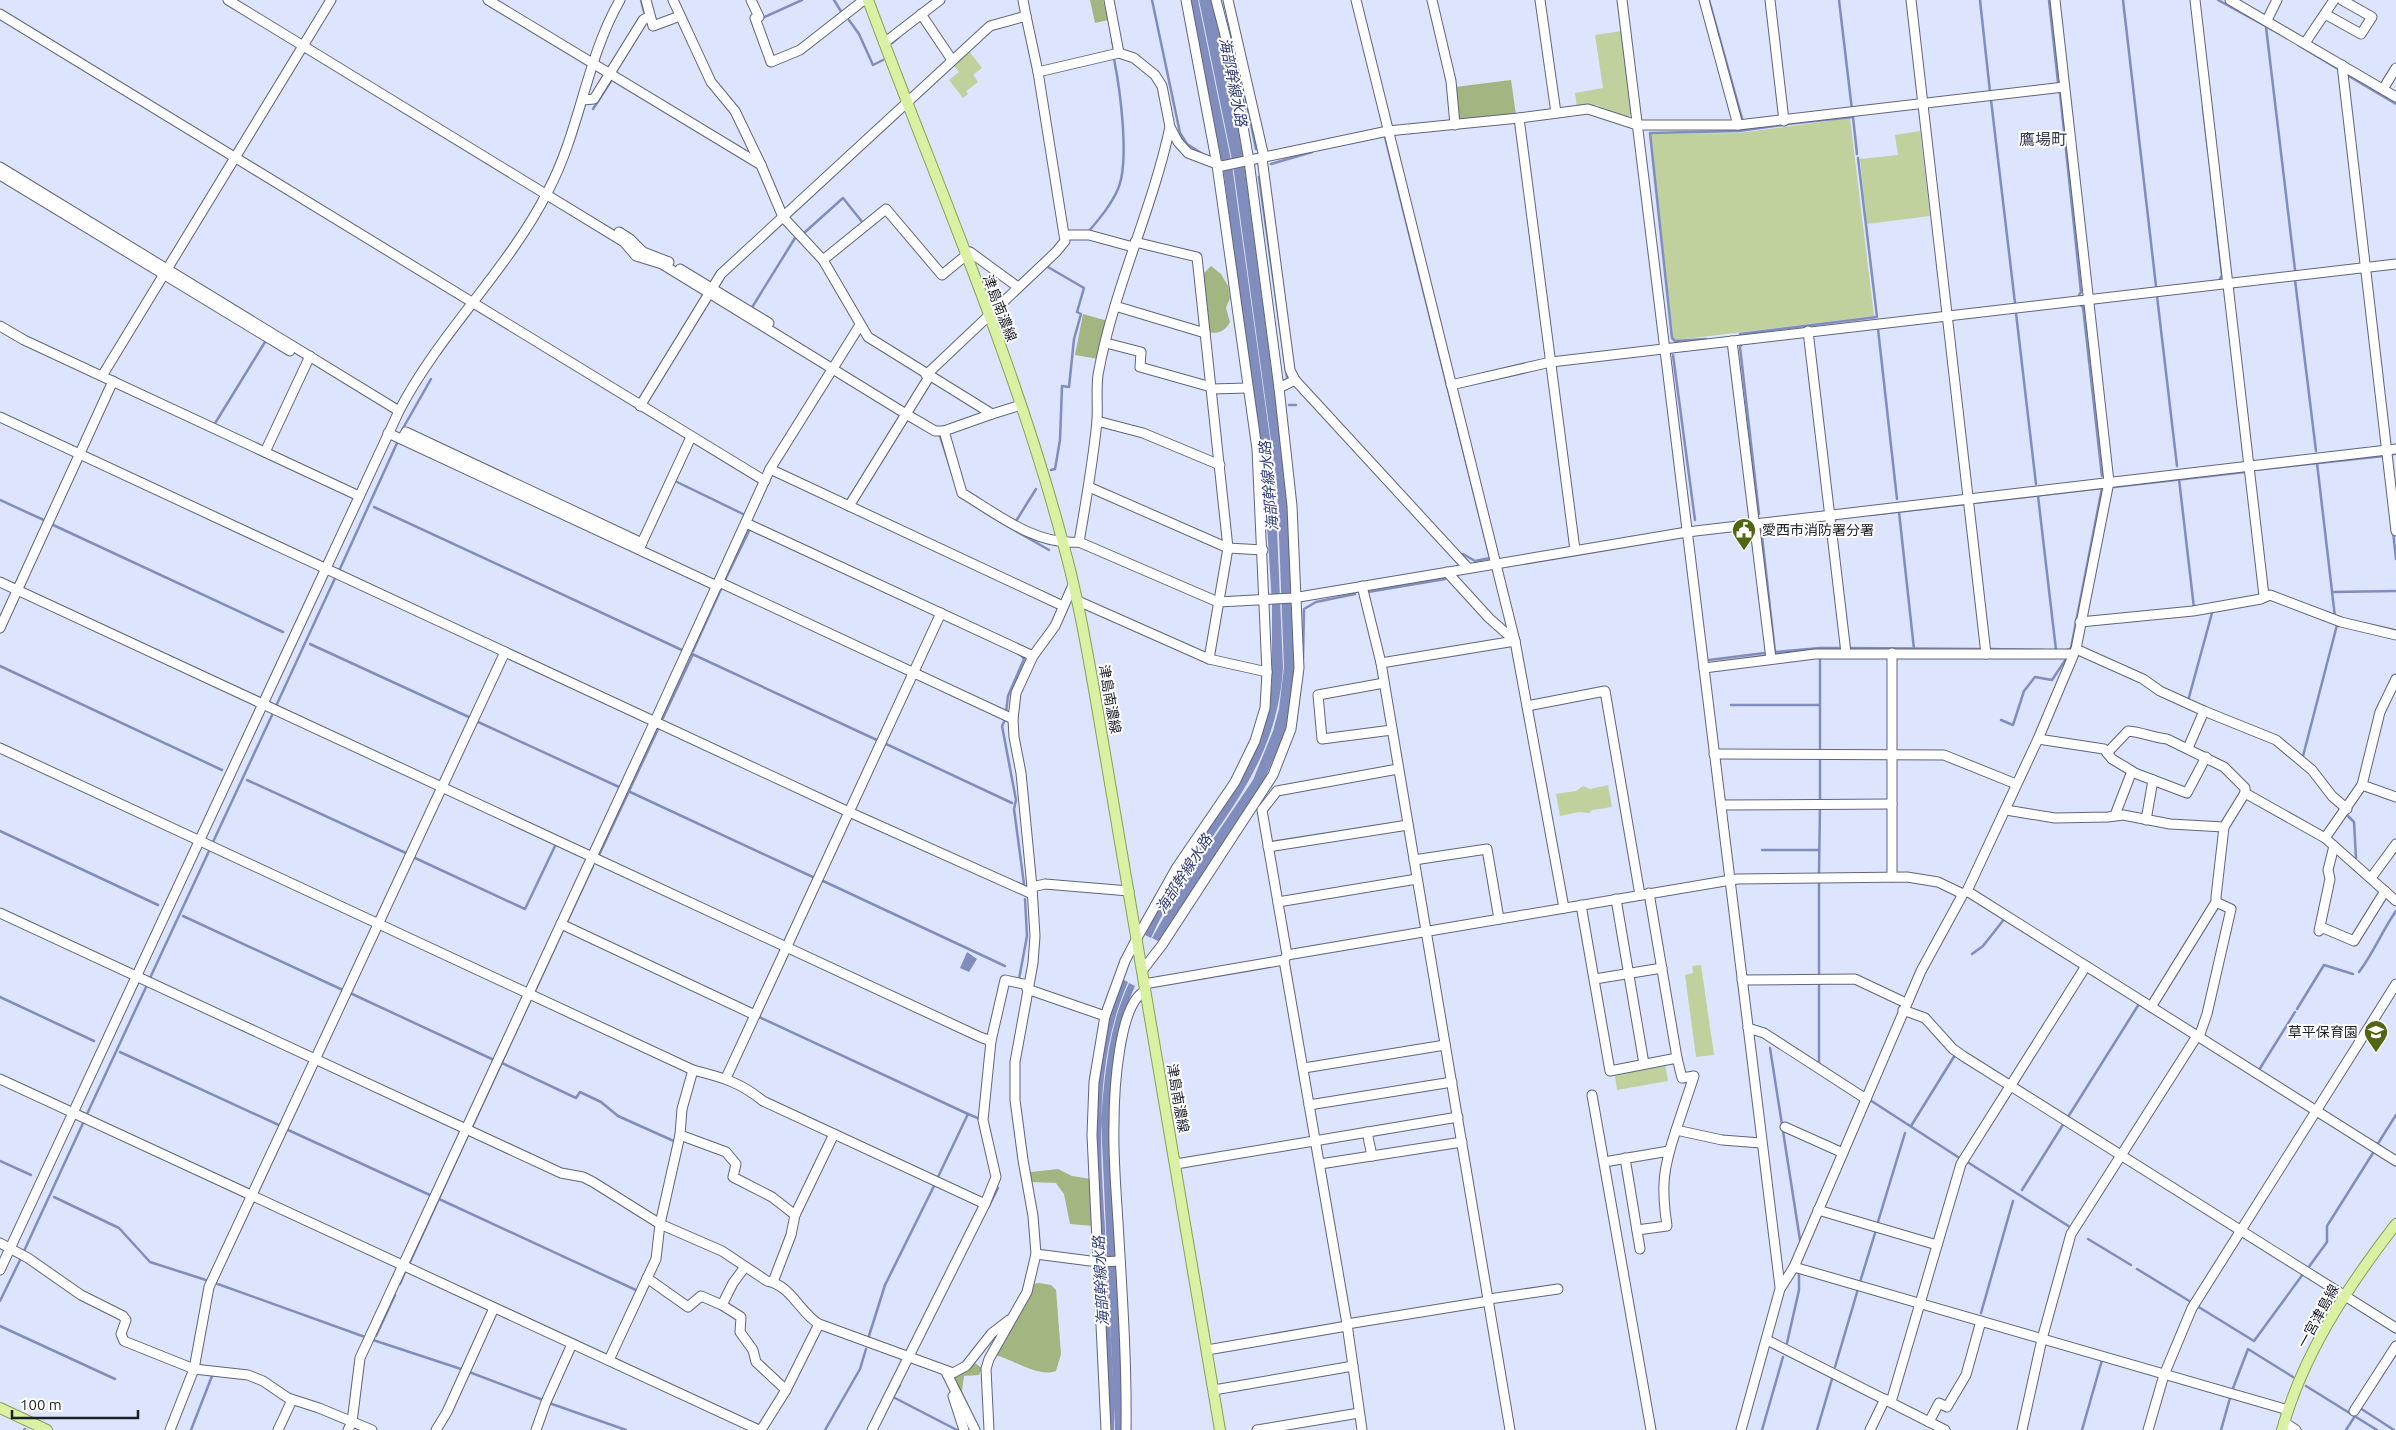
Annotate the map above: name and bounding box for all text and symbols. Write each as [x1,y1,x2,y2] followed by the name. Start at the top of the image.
[1217,36,1251,130] water label: 海部幹線水路
[2019,130,2067,148] district label: 鷹場町
[980,272,1020,344] street label: 津島南濃線
[1256,438,1281,532] water label: 海部幹線水路
[1731,517,1757,551] public building icon: 愛西市消防署分署
[1762,522,1874,538] place label: 愛西市消防署分署
[1096,663,1124,735] street label: 津島南濃線
[1152,830,1216,916] water label: 海部幹線水路
[2363,1019,2389,1053] school or university icon: 草平保育園
[2288,1024,2358,1040] place label: 草平保育園
[1164,1062,1192,1134] street label: 津島南濃線
[1090,1234,1111,1326] water label: 海部幹線水路
[2294,1282,2342,1350] street label: 一宮津島線
[12,1388,139,1420] scale bar
[20,1396,62,1413] text: 100 m

